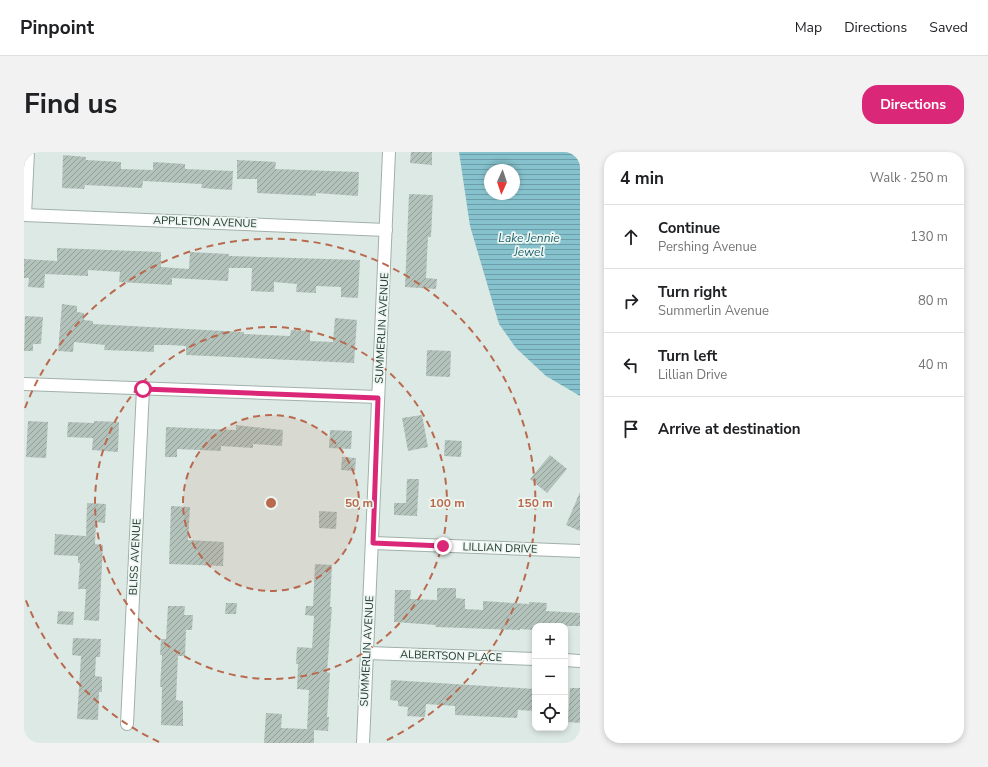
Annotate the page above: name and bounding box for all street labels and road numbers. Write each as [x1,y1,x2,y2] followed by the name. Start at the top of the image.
[153,213,257,231] street label: APPLETON AVENUE
[372,272,392,384] street label: SUMMERLIN AVENUE
[126,518,144,596] street label: BLISS AVENUE
[462,539,538,557] street label: LILLIAN DRIVE
[357,595,377,707] street label: SUMMERLIN AVENUE
[400,647,502,665] street label: ALBERTSON PLACE

